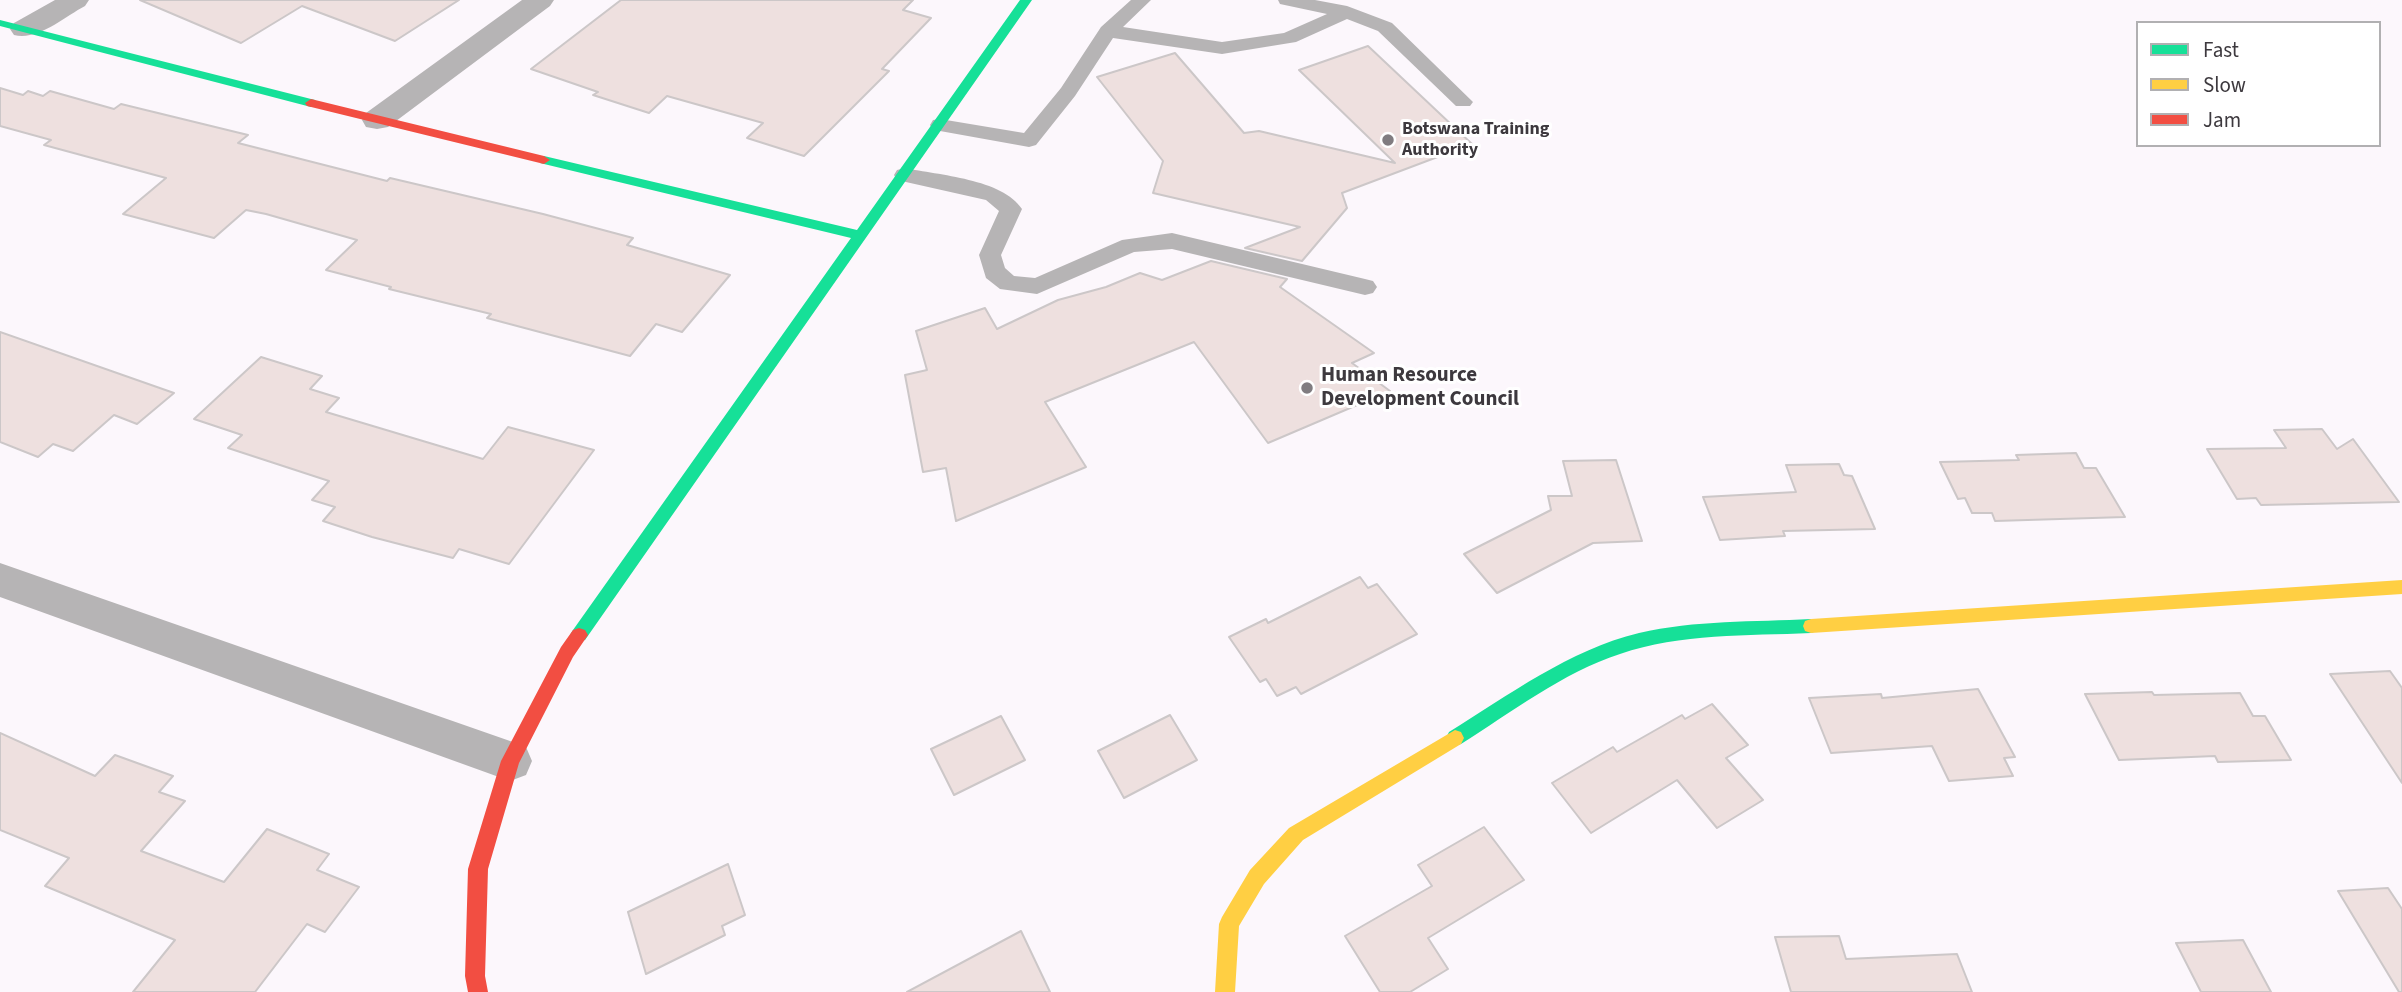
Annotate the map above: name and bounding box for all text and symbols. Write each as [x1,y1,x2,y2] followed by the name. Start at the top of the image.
[2136,21,2381,147] legend
[2203,35,2239,65] text: Fast
[2203,70,2246,100] text: Slow
[2203,105,2241,135] text: Jam
[1402,119,1549,162] place label: Botswana Training Authority
[1380,132,1396,148] marker: Botswana Training Authority
[1321,363,1519,413] place label: Human Resource Development Council
[1299,380,1315,396] marker: Human Resource Development Council

